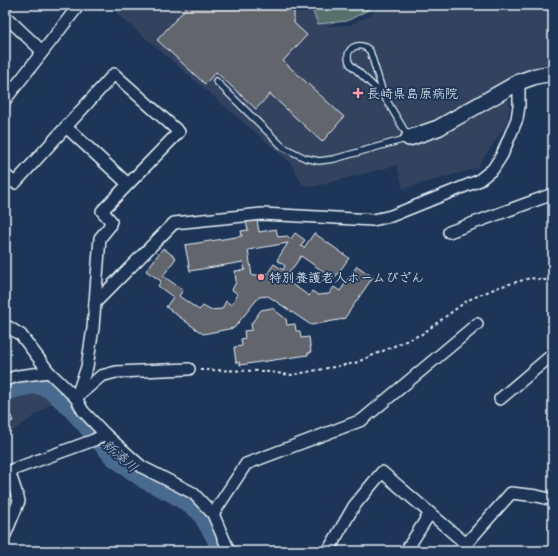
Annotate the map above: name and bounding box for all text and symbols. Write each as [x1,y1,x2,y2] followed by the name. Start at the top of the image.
[367,82,458,105] place label: 長崎県島原病院
[352,87,364,99] marker: 長崎県島原病院
[269,266,424,289] place label: 特別養護老人ホームびざん
[256,272,266,282] marker: 特別養護老人ホームびざん
[96,433,144,479] water label: 新湊川

